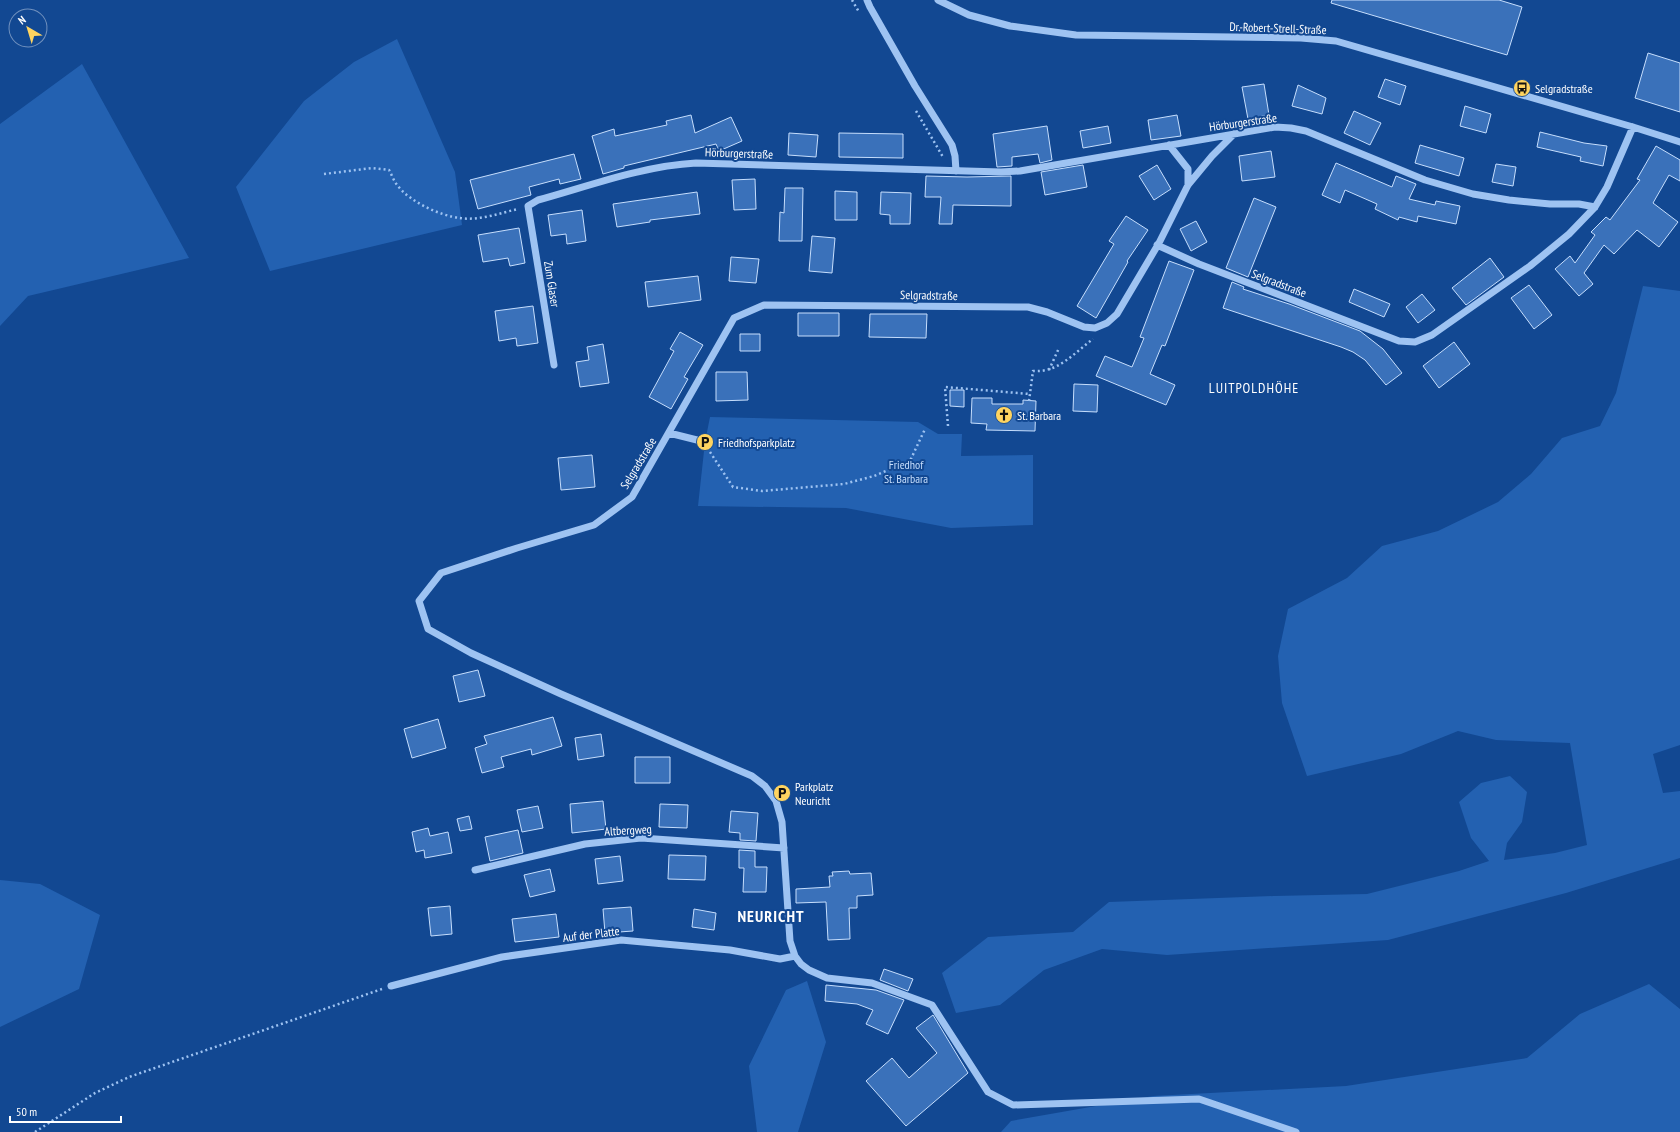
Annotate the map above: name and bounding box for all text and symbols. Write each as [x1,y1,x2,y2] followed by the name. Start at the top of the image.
[8,8,48,48] north arrow
[15,13,29,27] text: N
[1229,19,1327,37] street label: Dr.-Robert-Strell-Straße
[1512,78,1532,98] bus stop icon: Selgradstraße
[1535,81,1593,96] place label: Selgradstraße
[1208,110,1278,134] street label: Hörburgerstraße
[705,144,773,162] street label: Hörburgerstraße
[541,260,563,309] street label: Zum Glaser
[1249,266,1309,300] street label: Selgradstraße
[900,287,958,303] street label: Selgradstraße
[1209,379,1299,397] district label: LUITPOLDHÖHE
[994,405,1014,425] church icon: St. Barbara
[1017,408,1061,423] place label: St. Barbara
[695,432,715,452] parking icon: Friedhofsparkplatz
[617,434,659,492] street label: Selgradstraße
[718,435,795,450] place label: Friedhofsparkplatz
[884,457,928,486] park label: Friedhof St. Barbara
[795,779,833,808] place label: Parkplatz Neuricht
[772,783,792,803] parking icon: Parkplatz Neuricht
[604,821,652,839] street label: Altbergweg
[737,906,805,926] district label: NEURICHT
[562,923,620,945] street label: Auf der Platte
[10,1098,121,1124] scale bar
[16,1104,37,1119] text: 50 m

